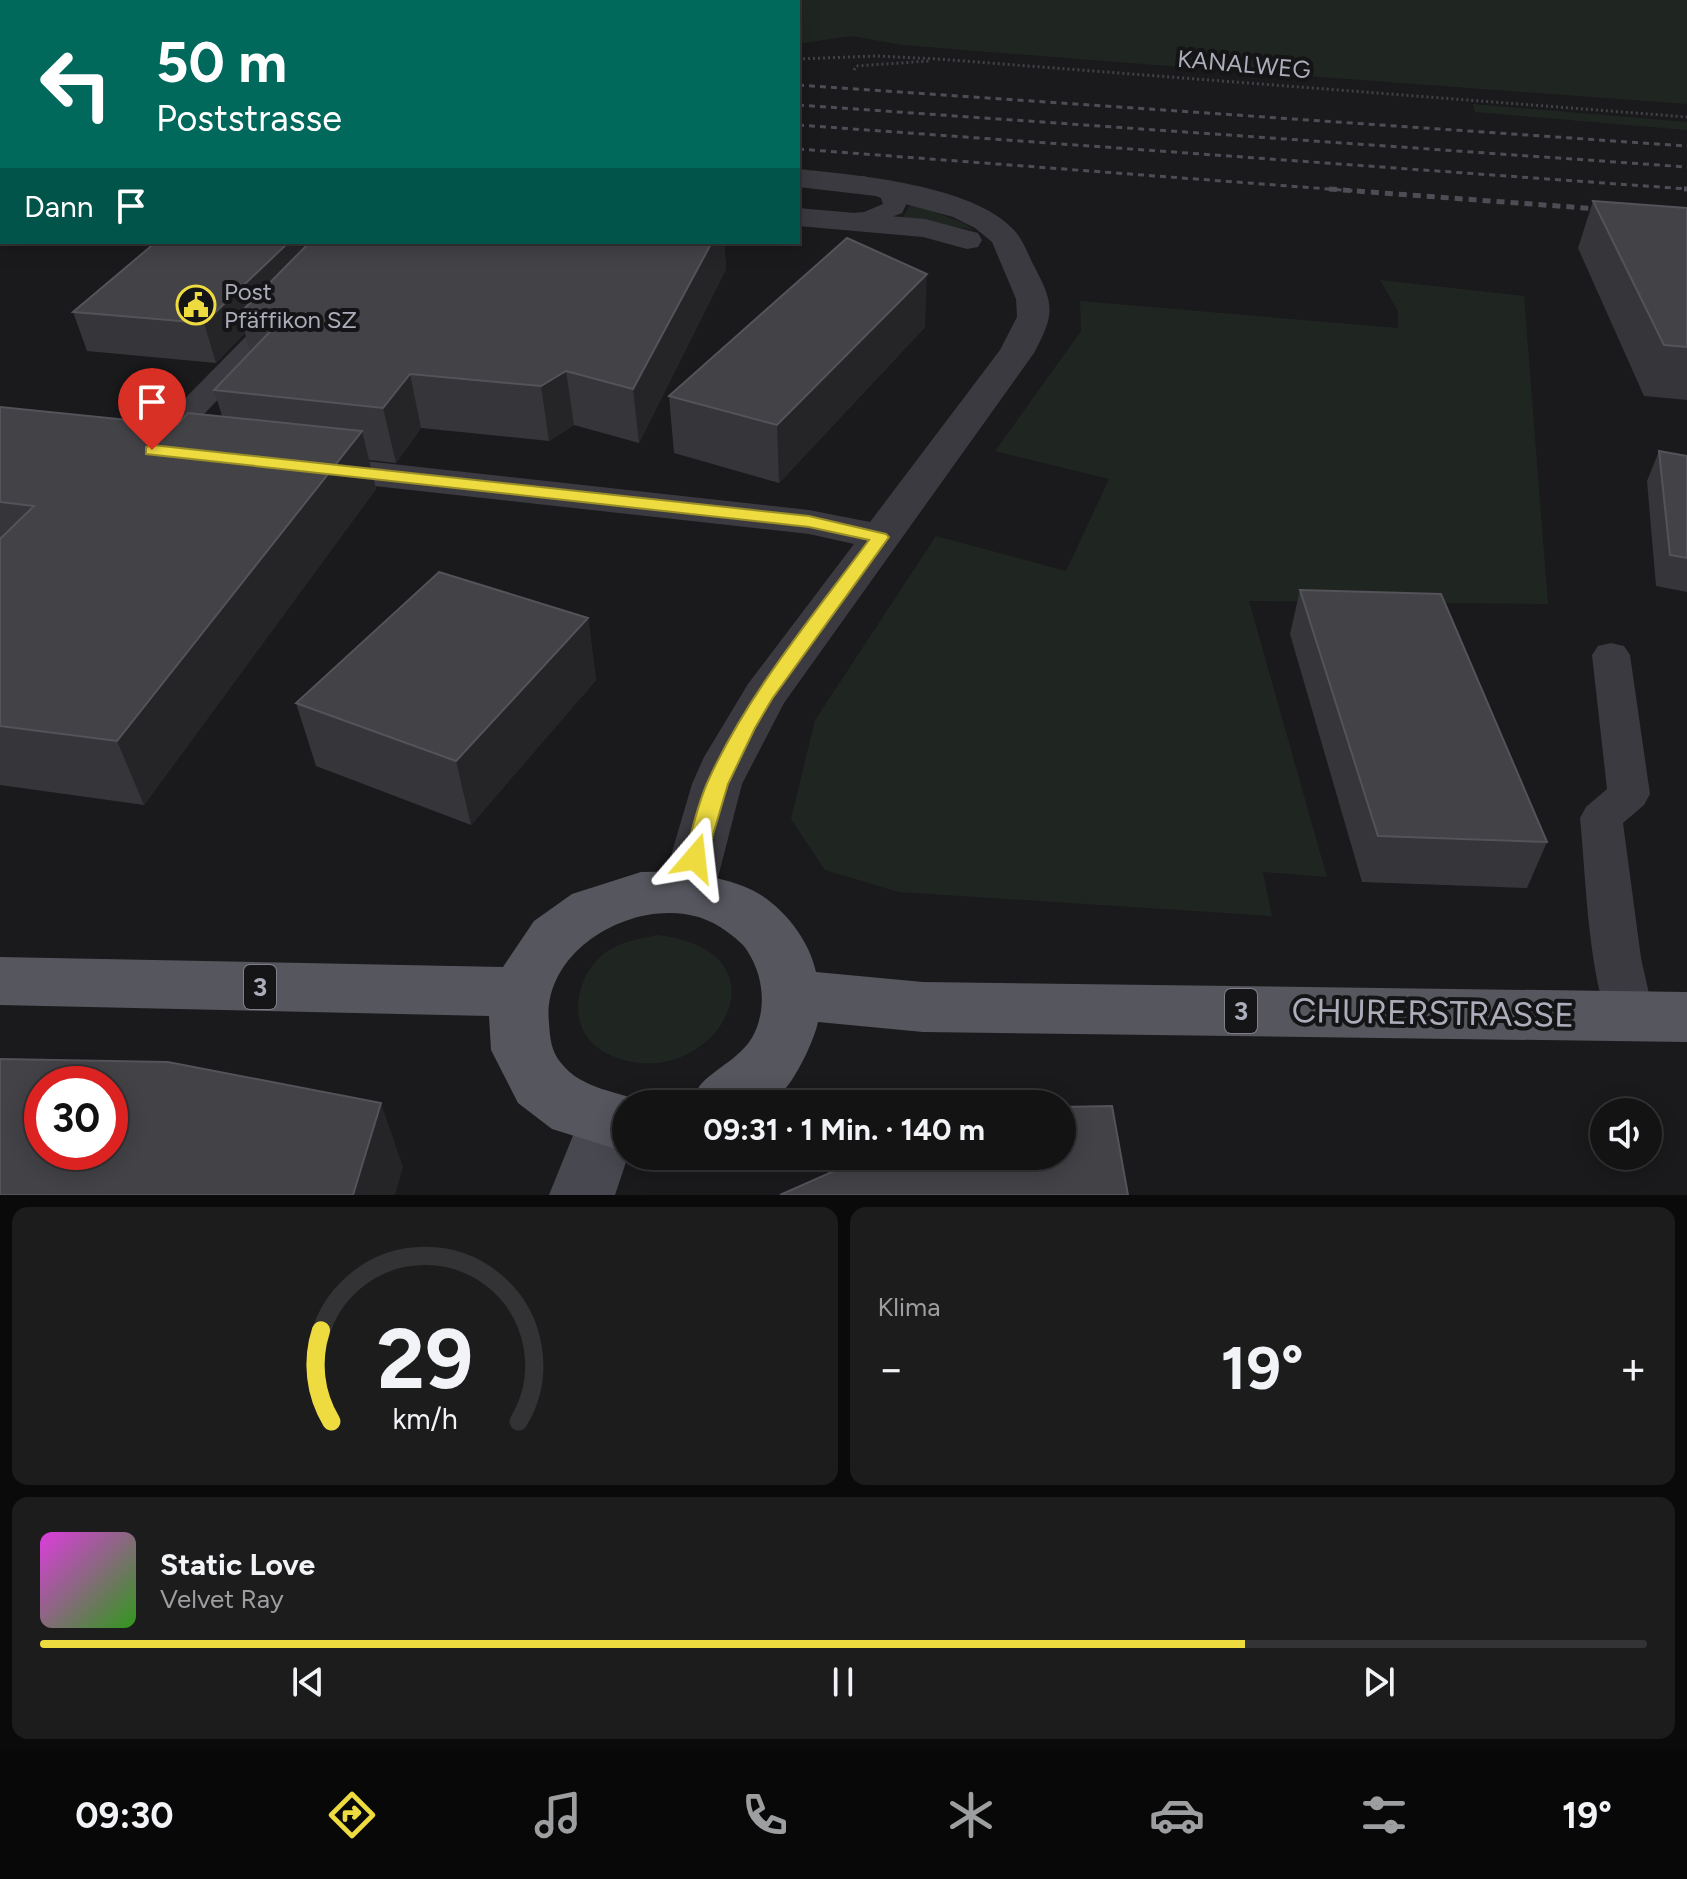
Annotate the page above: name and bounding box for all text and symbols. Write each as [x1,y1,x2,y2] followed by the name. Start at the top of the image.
[156,29,287,96] text: 50 m
[24,32,128,136] icon: left
[1176,44,1312,84] street label: KANALWEG
[156,97,342,140] text: Poststrasse
[109,184,153,228] icon: arrive
[24,188,93,225] text: Dann
[224,277,357,334] place label: Post Pfäffikon SZ
[175,284,217,326] public building icon: Post Pfäffikon SZ
[118,368,186,450] pin
[130,380,174,424] icon: arrive
[653,816,737,900] position arrow
[244,965,276,1009] road number: 3
[1225,989,1257,1033] road number: 3
[1291,990,1575,1036] street label: CHURERSTRASSE
[24,1066,128,1170] speed limit sign: 30
[1590,1098,1662,1170] map controls
[1590,1098,1662,1170] button: sound
[703,1111,985,1148] text: 09:31 · 1 Min. · 140 m
[878,1291,941,1323] text: Klima
[377,1309,473,1409] text: 29
[1221,1332,1304,1404] text: 19°
[878,1342,905,1395] text: −
[1620,1342,1647,1395] text: +
[392,1402,457,1436] text: km/h
[160,1546,315,1583] text: Static Love
[160,1583,284,1615] text: Velvet Ray
[286,1660,330,1704] icon: previous
[821,1660,865,1704] icon: pause
[1357,1660,1401,1704] icon: next
[324,1787,380,1843] icon: directions
[530,1787,586,1843] icon: music
[737,1787,793,1843] icon: phone
[943,1787,999,1843] icon: climate
[1149,1787,1205,1843] icon: car
[1356,1787,1412,1843] icon: filters
[75,1794,174,1837] text: 09:30
[1562,1794,1612,1837] text: 19°

